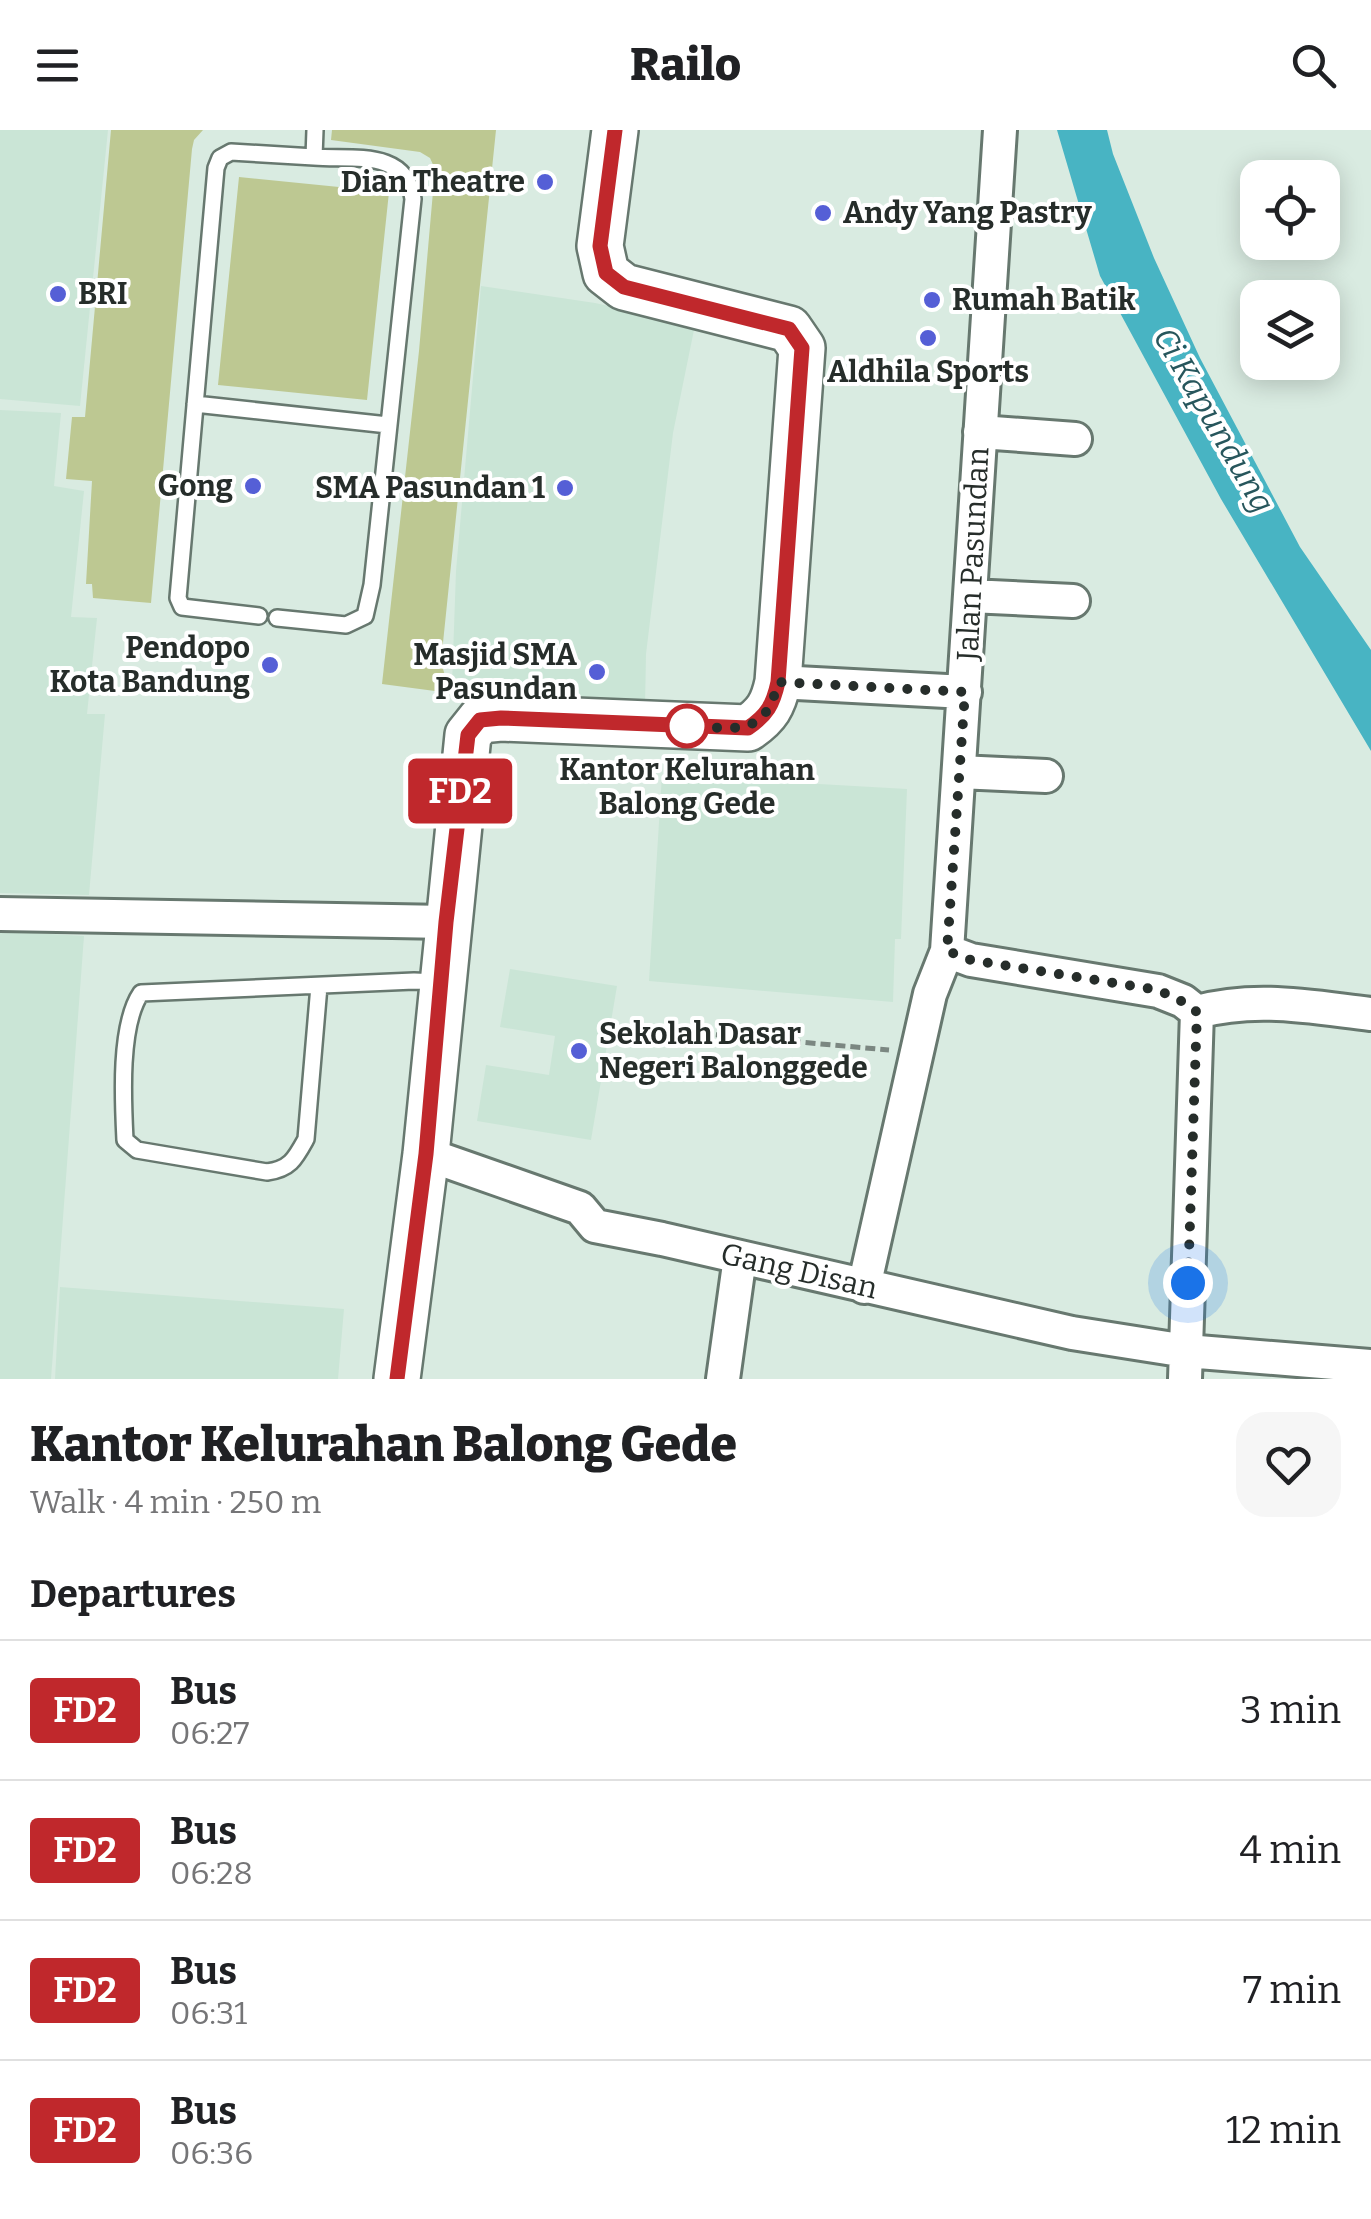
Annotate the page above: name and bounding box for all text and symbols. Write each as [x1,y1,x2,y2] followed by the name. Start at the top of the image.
[30,38,85,93] icon: menu
[630,38,741,92] text: Railo
[1286,38,1341,93] icon: search
[1240,160,1340,380] map controls
[1240,160,1340,260] button: locate
[341,164,525,200] place label: Dian Theatre
[534,171,556,193] marker: Dian Theatre
[843,195,1092,231] place label: Andy Yang Pastry
[812,202,834,224] marker: Andy Yang Pastry
[78,276,128,312] place label: BRI
[1240,280,1340,380] button: layers
[952,282,1136,318] place label: Rumah Batik
[47,283,69,305] marker: BRI
[921,289,943,311] marker: Rumah Batik
[1146,321,1282,519] water label: Ci Kapundung
[917,327,939,349] marker: Aldhila Sports
[827,354,1029,390] place label: Aldhila Sports
[949,446,997,663] street label: Jalan Pasundan
[158,468,233,504] place label: Gong
[315,470,545,506] place label: SMA Pasundan 1
[242,475,264,497] marker: Gong
[554,477,576,499] marker: SMA Pasundan 1
[49,630,250,700] place label: Pendopo Kota Bandung
[413,637,578,707] place label: Masjid SMA Pasundan
[259,654,281,676] marker: Pendopo Kota Bandung
[586,661,608,683] marker: Masjid SMA Pasundan
[666,705,708,747] marker: Kantor Kelurahan Balong Gede
[559,752,815,822] place label: Kantor Kelurahan Balong Gede
[402,758,518,824] line badge: FD2
[428,770,492,812] text: FD2
[599,1016,868,1086] place label: Sekolah Dasar Negeri Balonggede
[568,1040,590,1062] marker: Sekolah Dasar Negeri Balonggede
[717,1236,881,1306] street label: Gang Disan
[1163,1258,1213,1308] your location
[1236,1412,1341,1517] button: heart
[30,1416,737,1474] text: Kantor Kelurahan Balong Gede
[30,1483,321,1521] text: Walk · 4 min · 250 m
[30,1571,236,1617] text: Departures
[170,1668,237,1714] text: Bus
[1240,1687,1341,1733] text: 3 min
[53,1689,117,1731] text: FD2
[170,1714,249,1752] text: 06:27
[170,1808,237,1854] text: Bus
[1240,1827,1341,1873] text: 4 min
[53,1829,117,1871] text: FD2
[170,1854,253,1892] text: 06:28
[170,1948,237,1994] text: Bus
[1243,1967,1341,2013] text: 7 min
[53,1969,117,2011] text: FD2
[170,1994,247,2032] text: 06:31
[170,2088,237,2134] text: Bus
[1226,2107,1341,2153] text: 12 min
[53,2109,117,2151] text: FD2
[170,2134,253,2172] text: 06:36

